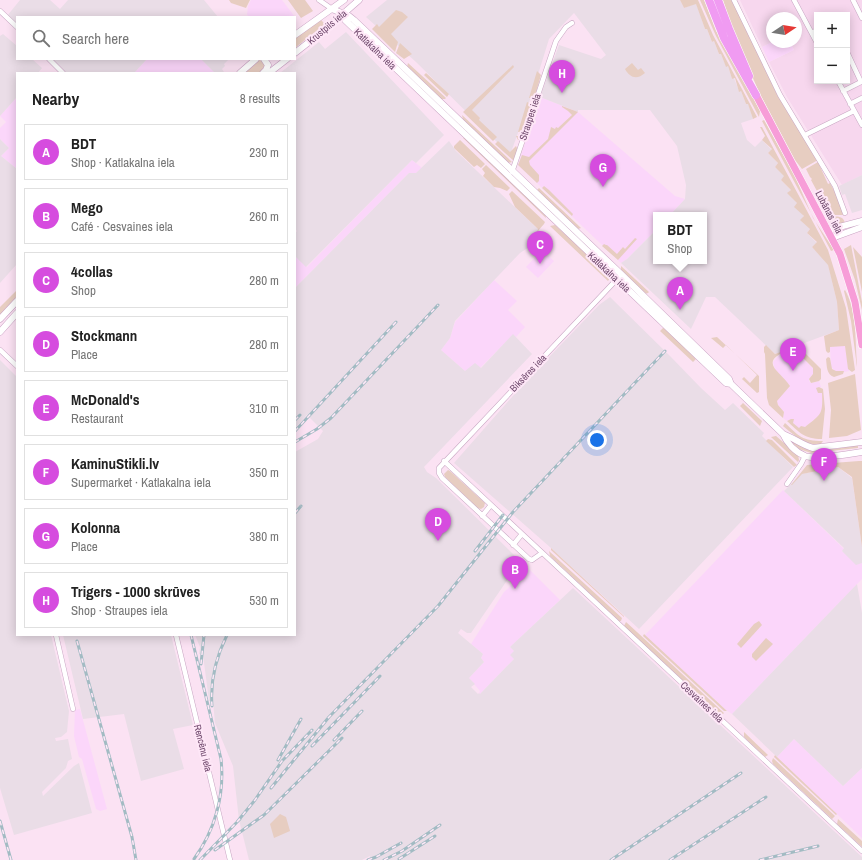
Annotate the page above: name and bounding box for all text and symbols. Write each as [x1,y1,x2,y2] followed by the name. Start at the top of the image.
[305,7,350,47] street label: Krustpils iela
[766,12,802,48] north arrow
[814,12,850,84] map controls
[814,12,850,48] button: +
[16,16,296,60] search box
[351,26,399,73] street label: Katlakalna iela
[30,27,52,49] icon: search
[62,28,129,49] text: Search here
[814,48,850,84] button: −
[549,60,575,93] pin: H
[32,87,79,110] text: Nearby
[240,90,280,107] text: 8 results
[516,92,544,142] street label: Straupes iela
[71,133,96,154] text: BDT
[42,144,50,161] text: A
[249,144,279,161] text: 230 m
[71,154,175,171] text: Shop · Katlakalna iela
[590,154,616,187] pin: G
[812,188,846,236] street label: Lubānas iela
[71,197,103,218] text: Mego
[42,208,50,225] text: B
[249,208,279,225] text: 260 m
[653,212,707,264] popup
[71,218,173,235] text: Café · Cesvaines iela
[667,219,693,240] text: BDT
[527,231,553,264] pin: C
[667,240,692,257] text: Shop
[585,249,633,295] street label: Katlakalna iela
[71,261,113,282] text: 4collas
[42,272,50,289] text: C
[249,272,279,289] text: 280 m
[667,277,693,310] pin: A
[71,282,96,299] text: Shop
[71,325,137,346] text: Stockmann
[42,336,50,353] text: D
[249,336,279,353] text: 280 m
[780,338,806,371] pin: E
[71,346,98,363] text: Place
[507,351,549,395] street label: Biksēres iela
[71,389,140,410] text: McDonald's
[42,400,50,417] text: E
[249,400,279,417] text: 310 m
[71,410,123,427] text: Restaurant
[587,430,607,450] your location
[811,448,837,481] pin: F
[71,453,159,474] text: KaminuStikli.lv
[43,464,49,481] text: F
[249,464,279,481] text: 350 m
[71,474,211,491] text: Supermarket · Katlakalna iela
[425,508,451,541] pin: D
[71,517,120,538] text: Kolonna
[42,528,50,545] text: G
[249,528,279,545] text: 380 m
[71,538,98,555] text: Place
[502,556,528,589] pin: B
[71,581,200,602] text: Trigers - 1000 skrūves
[42,592,50,609] text: H
[249,592,279,609] text: 530 m
[71,602,168,619] text: Shop · Straupes iela
[678,679,727,726] street label: Cesvaines iela
[191,723,215,773] street label: Rencēnu iela

